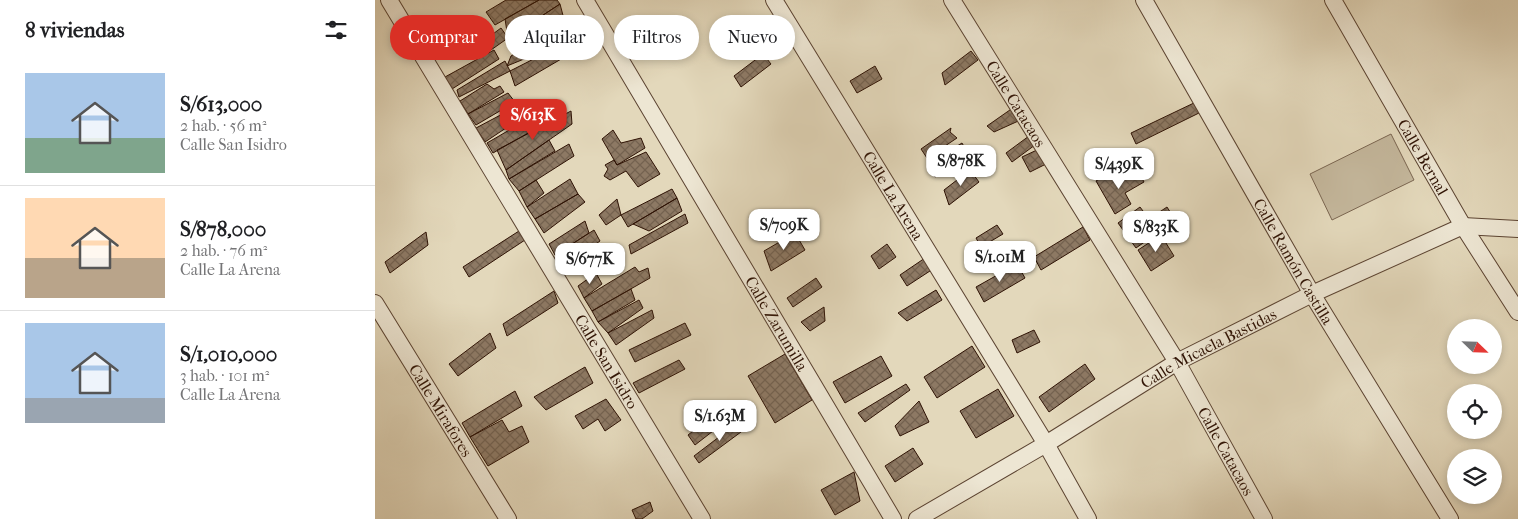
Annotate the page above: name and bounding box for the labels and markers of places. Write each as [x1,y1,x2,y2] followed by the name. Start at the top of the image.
[492,98,574,141] pin: S/613K
[920,144,1002,187] pin: S/878K
[1078,148,1160,190] pin: S/439K
[743,208,825,251] pin: S/709K
[1115,210,1197,253] pin: S/833K
[954,240,1046,283] pin: S/1.01M
[549,242,631,285] pin: S/677K
[674,400,766,442] pin: S/1.63M

